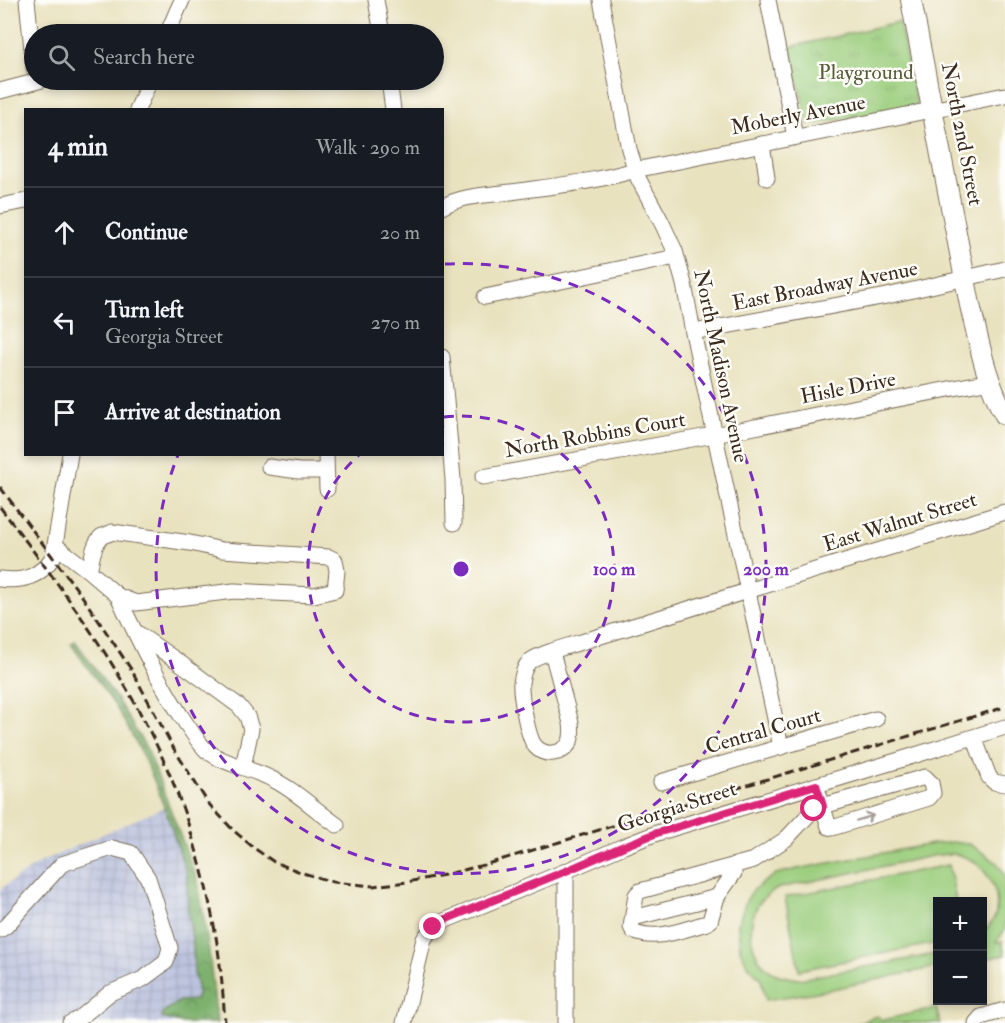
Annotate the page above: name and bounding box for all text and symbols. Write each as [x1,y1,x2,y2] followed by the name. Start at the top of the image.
[24,24,444,90] search box
[45,41,78,74] icon: search
[93,43,195,71] text: Search here
[818,59,914,86] park label: Playground
[935,60,989,208] street label: North 2nd Street
[728,89,868,141] street label: Moberly Avenue
[48,131,108,163] text: 4 min
[316,135,420,160] text: Walk · 290 m
[48,216,81,249] icon: ahead
[105,218,188,246] text: Continue
[380,220,420,245] text: 20 m
[730,255,920,317] street label: East Broadway Avenue
[687,267,755,465] street label: North Madison Avenue
[105,296,184,324] text: Turn left
[48,306,81,339] icon: left
[371,310,420,335] text: 270 m
[105,324,223,349] text: Georgia Street
[798,365,898,410] street label: Hisle Drive
[48,396,81,429] icon: arrive
[105,398,281,426] text: Arrive at destination
[503,406,688,464] street label: North Robbins Court
[820,486,980,558] street label: East Walnut Street
[593,558,636,581] text: 100 m
[743,558,790,581] text: 200 m
[451,559,471,579] centre of rings
[702,702,824,760] street label: Central Court
[614,775,740,839] street label: Georgia Street
[800,795,826,821] route start
[855,812,874,823] one-way arrow
[933,897,987,1005] map controls
[933,897,987,951] button: +
[419,913,445,939] route end
[933,951,987,1005] button: −

